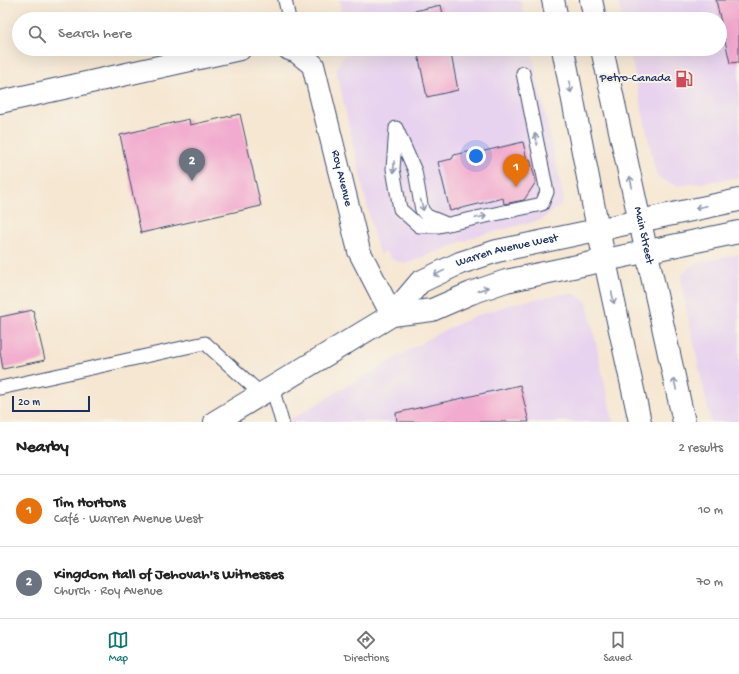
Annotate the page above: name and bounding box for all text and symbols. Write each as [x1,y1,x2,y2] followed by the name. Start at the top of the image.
[12,12,727,56] search box
[26,23,48,45] icon: search
[58,25,132,43] text: Search here
[674,69,694,89] fuel station icon: Petro-Canada
[599,72,671,86] place label: Petro-Canada
[567,80,575,93] one-way arrow
[532,133,540,146] one-way arrow
[466,146,486,166] your location
[179,148,205,181] pin: 2
[327,149,355,209] street label: Roy Avenue
[503,154,529,187] pin: 1
[390,160,398,173] one-way arrow
[627,176,635,189] one-way arrow
[419,198,426,211] one-way arrow
[694,203,707,211] one-way arrow
[630,206,656,267] street label: Main Street
[474,213,487,221] one-way arrow
[454,231,560,271] street label: Warren Avenue West
[434,270,446,277] one-way arrow
[476,284,488,292] one-way arrow
[609,291,617,304] one-way arrow
[671,378,679,391] one-way arrow
[12,394,90,413] scale bar
[18,397,40,409] text: 20 m
[16,438,69,458] text: Nearby
[678,441,723,456] text: 2 results
[54,494,125,512] text: Tim Hortons
[26,503,32,518] text: 1
[698,503,723,518] text: 10 m
[54,512,203,527] text: Café · Warren Avenue West
[54,566,284,584] text: Kingdom Hall of Jehovah's Witnesses
[26,575,32,590] text: 2
[697,575,723,590] text: 70 m
[54,584,163,599] text: Church · Roy Avenue
[107,629,129,665] tab: Map
[344,629,389,665] tab: Directions
[603,629,632,665] tab: Saved

